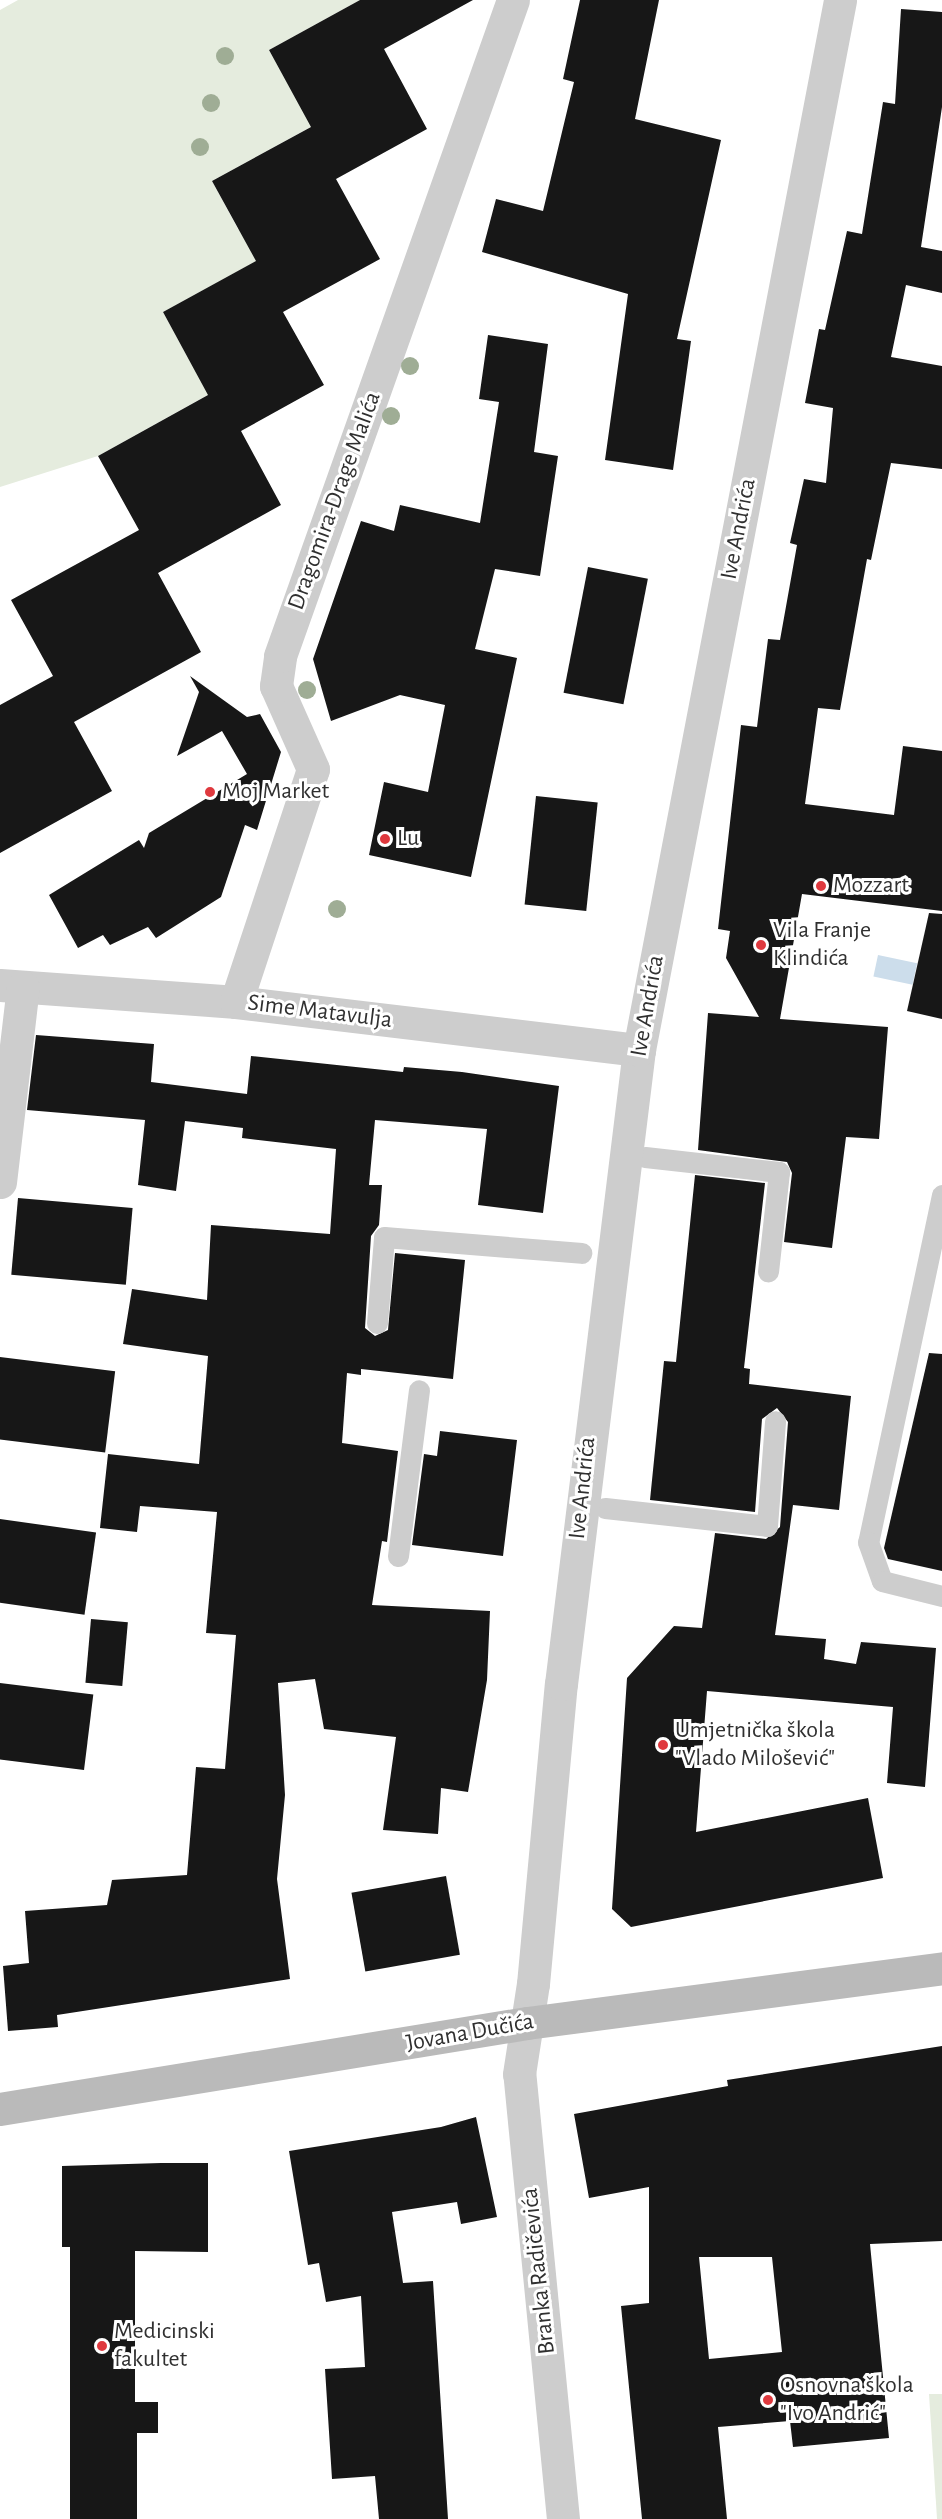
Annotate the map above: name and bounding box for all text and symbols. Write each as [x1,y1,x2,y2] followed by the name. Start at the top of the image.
[282,388,388,614] street label: Dragomira-Drage Malića
[715,476,763,582] street label: Ive Andrića
[222,778,329,806] place label: Moj Market
[203,785,217,799] marker: Moj Market
[397,825,419,853] place label: Lu
[378,832,392,846] marker: Lu
[833,872,909,900] place label: Mozzart
[814,879,828,893] marker: Mozzart
[773,917,871,973] place label: Vila Franje Klindića
[754,938,768,952] marker: Vila Franje Klindića
[625,953,671,1059] street label: Ive Andrića
[246,989,394,1035] street label: Sime Matavulja
[563,1435,603,1541] street label: Ive Andrića
[675,1717,835,1773] place label: Umjetnička škola "Vlado Milošević"
[656,1738,670,1752] marker: Umjetnička škola "Vlado Milošević"
[404,2008,536,2058] street label: Jovana Dučića
[516,2186,562,2356] street label: Branka Radičevića
[114,2318,215,2374] place label: Medicinski fakultet
[95,2339,109,2353] marker: Medicinski fakultet
[780,2372,914,2428] place label: Osnovna škola "Ivo Andrić"
[761,2393,775,2407] marker: Osnovna škola "Ivo Andrić"

